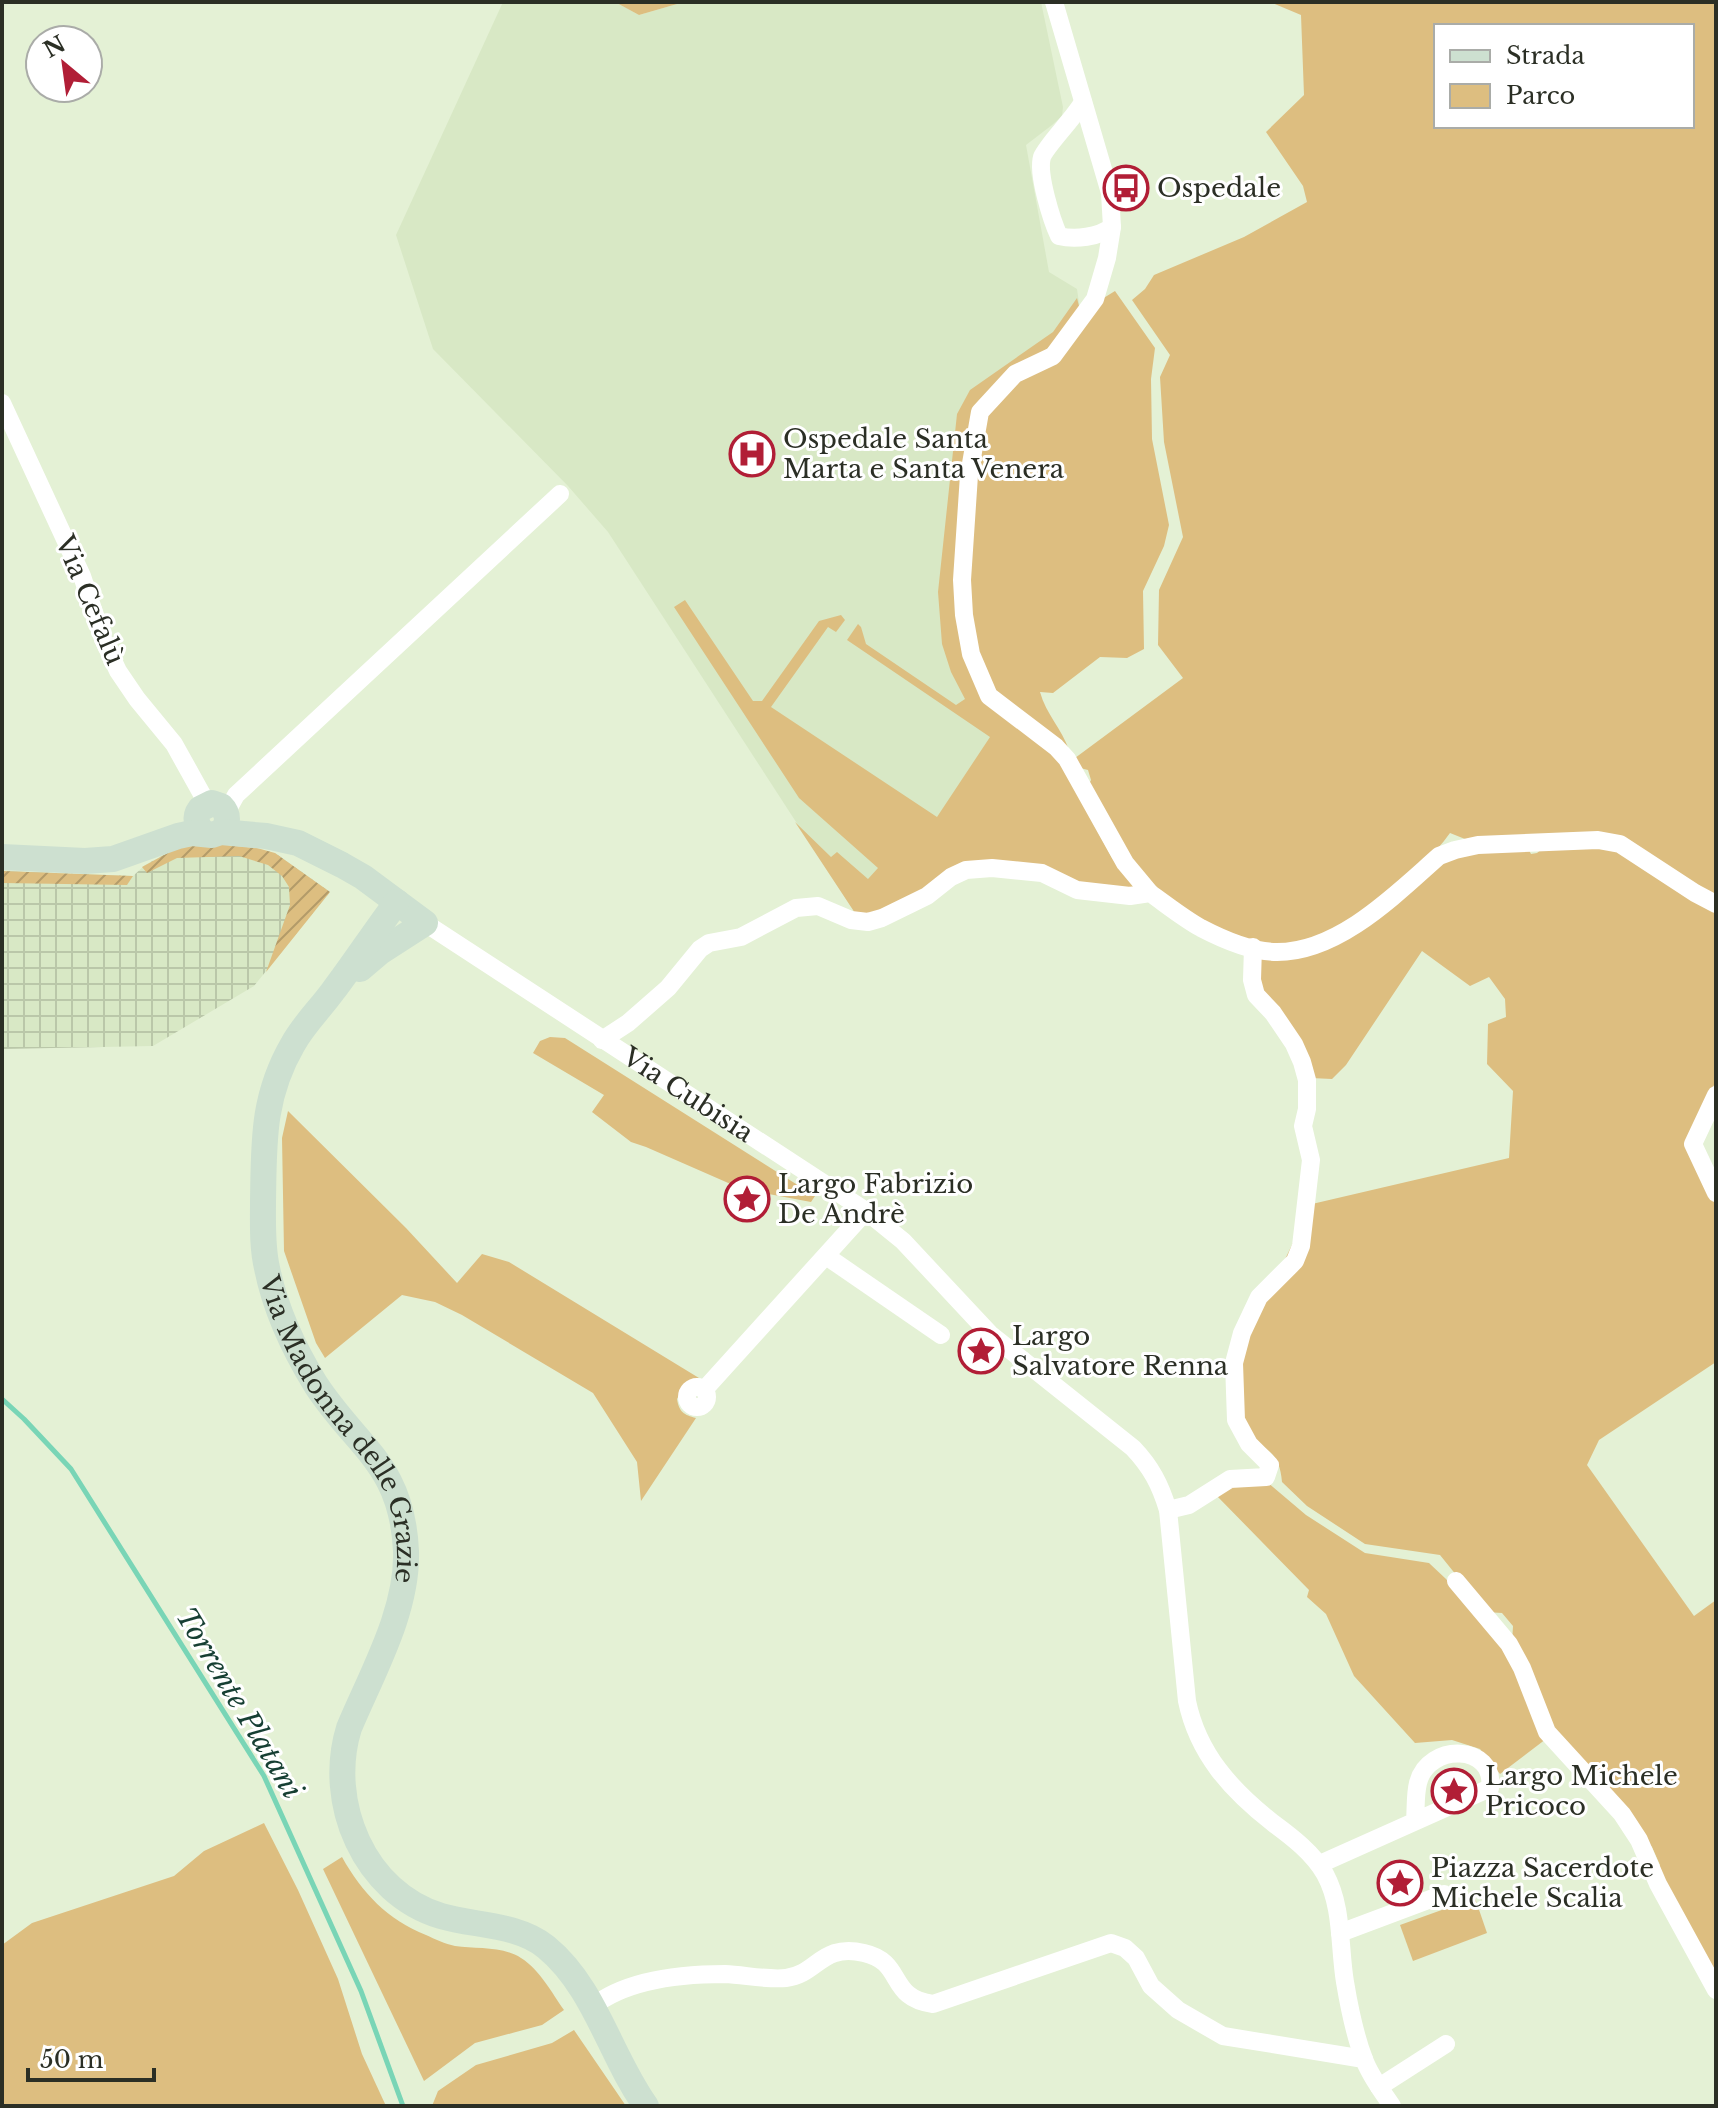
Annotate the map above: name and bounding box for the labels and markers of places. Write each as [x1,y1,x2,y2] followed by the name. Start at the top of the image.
[1102,164,1150,212] bus stop icon: Ospedale
[1157,172,1281,204] place label: Ospedale
[783,423,1065,485] place label: Ospedale Santa Marta e Santa Venera
[728,430,776,478] hospital icon: Ospedale Santa Marta e Santa Venera
[778,1168,973,1230] place label: Largo Fabrizio De Andrè
[723,1175,771,1223] place icon: Largo Fabrizio De Andrè
[1012,1320,1229,1382] place label: Largo Salvatore Renna
[957,1327,1005,1375] place icon: Largo Salvatore Renna
[1485,1760,1678,1822] place label: Largo Michele Pricoco
[1430,1767,1478,1815] place icon: Largo Michele Pricoco
[1431,1852,1654,1914] place label: Piazza Sacerdote Michele Scalia
[1376,1859,1424,1907] place icon: Piazza Sacerdote Michele Scalia

